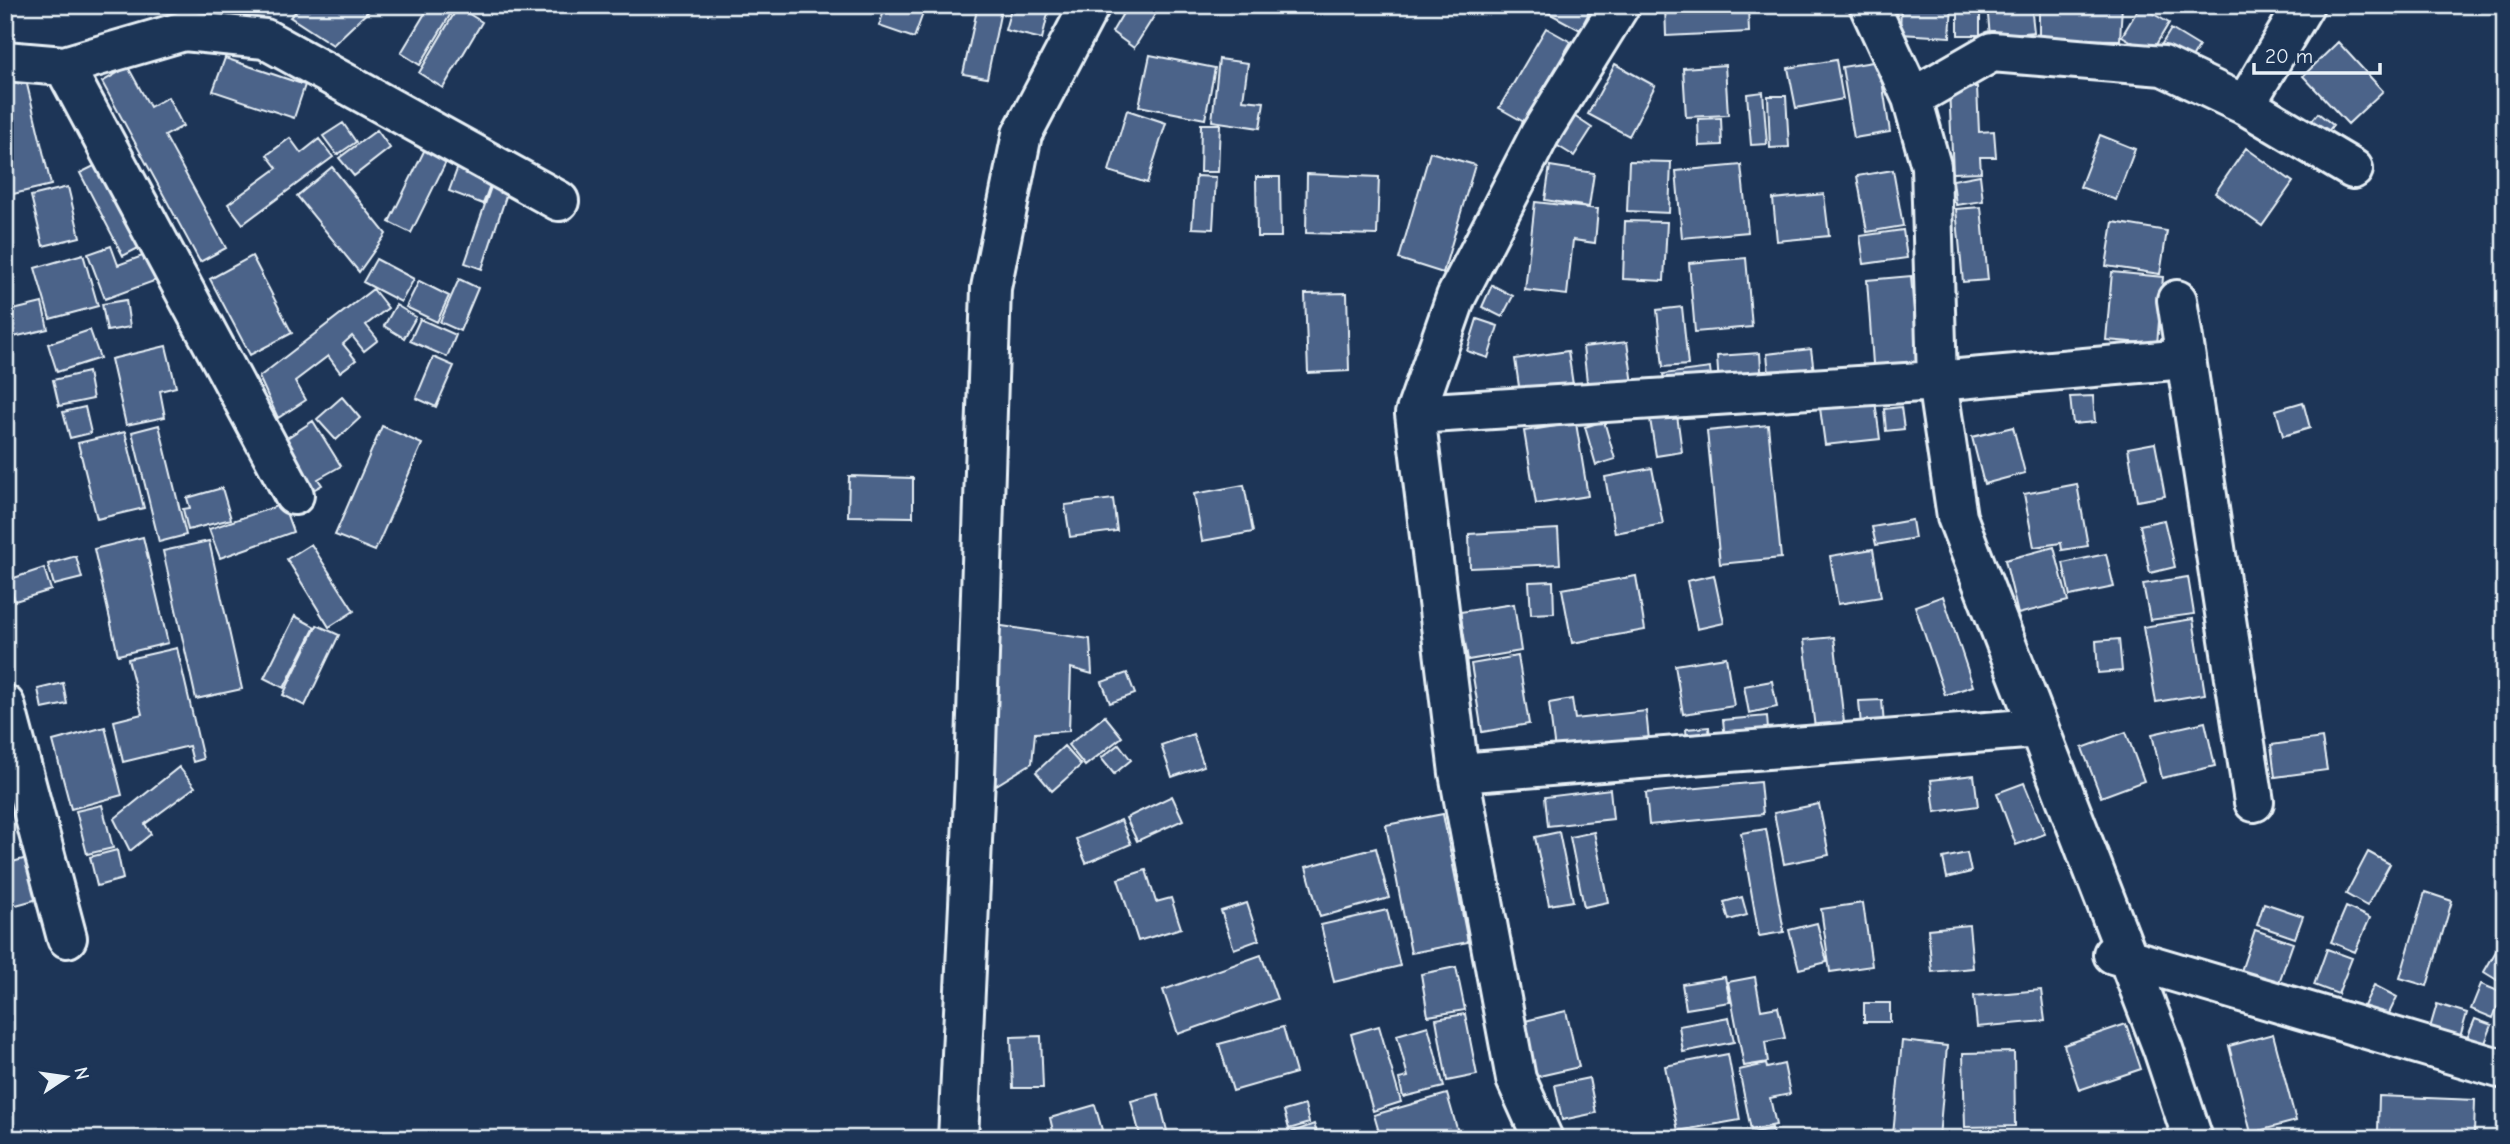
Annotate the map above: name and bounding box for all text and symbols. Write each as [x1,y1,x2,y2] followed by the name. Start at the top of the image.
[2254,32,2380,76] scale bar
[2265,44,2313,68] text: 20 m
[32,1042,102,1112] north arrow
[69,1065,94,1082] text: N

